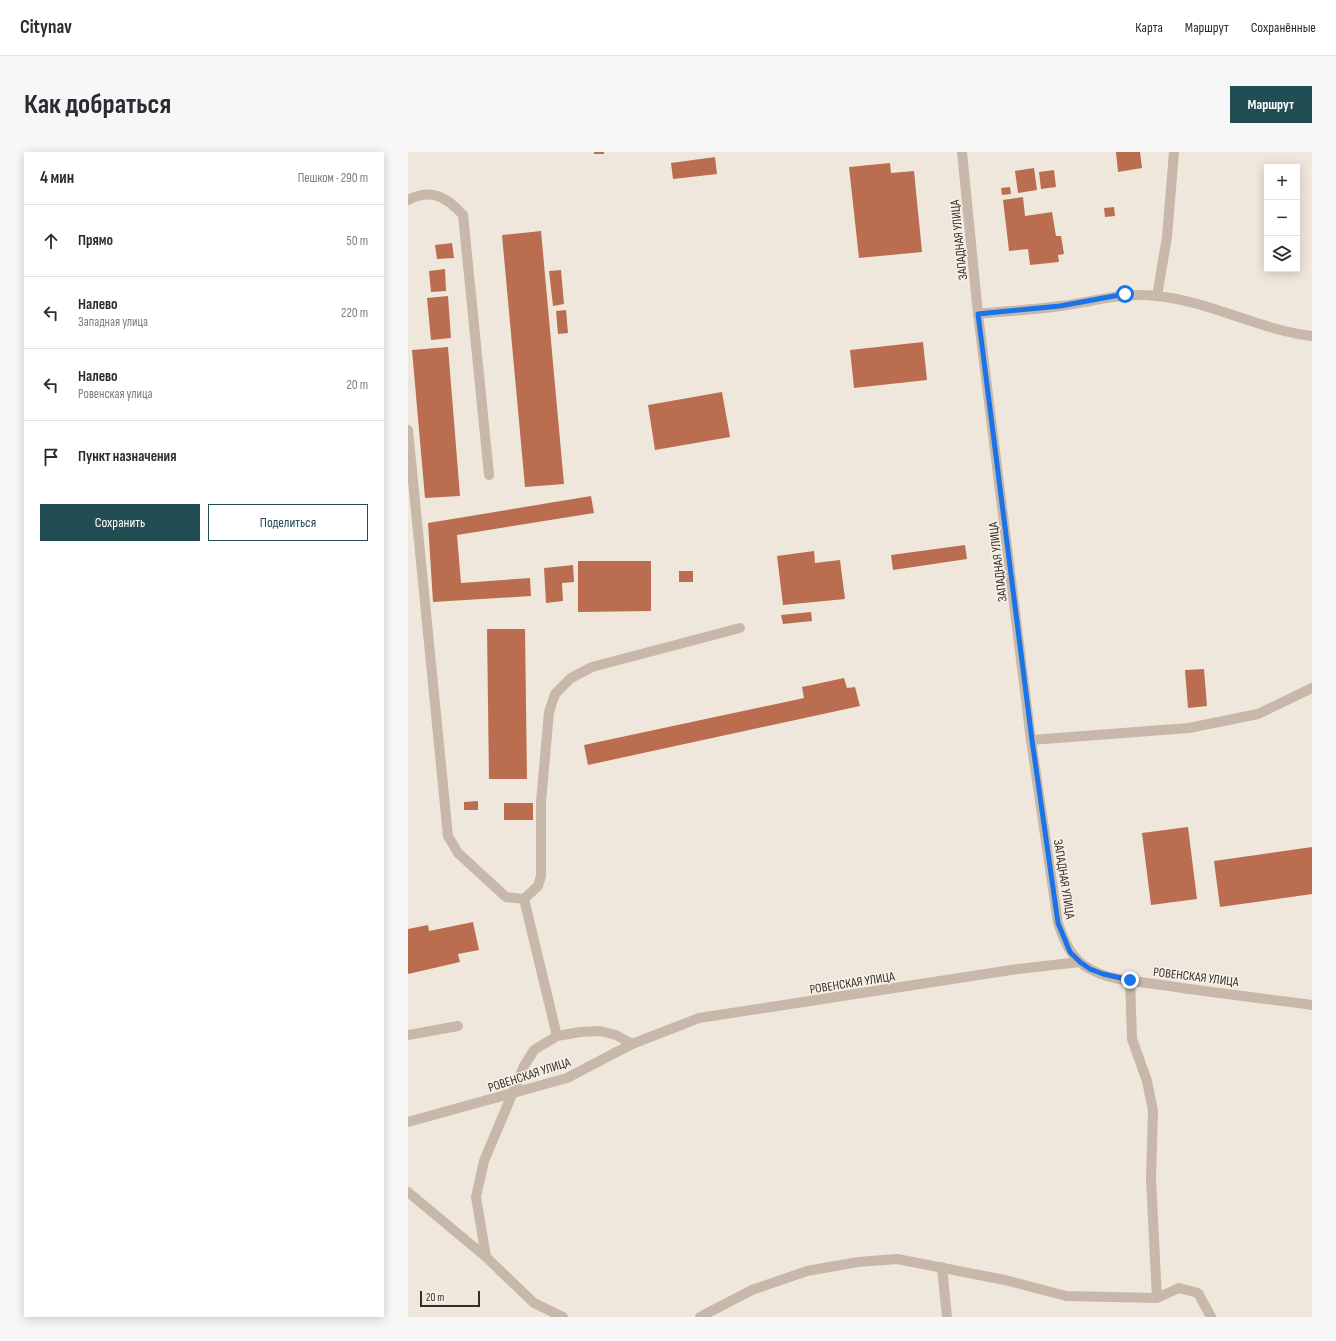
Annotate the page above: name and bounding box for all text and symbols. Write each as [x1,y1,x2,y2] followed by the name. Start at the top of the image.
[20,16,72,39] text: Citynav
[1135,19,1163,36] text: Карта
[1185,19,1229,36] text: Маршрут
[1251,19,1316,36] text: Сохранённые
[1230,86,1312,123] button: Маршрут
[24,88,171,121] text: Как добраться
[1264,164,1300,272] map controls
[1264,164,1300,200] button: +
[40,168,74,188] text: 4 мин
[298,170,368,186] text: Пешком · 290 m
[947,199,971,281] street label: ЗАПАДНАЯ УЛИЦА
[1264,200,1300,236] button: −
[40,230,62,252] icon: ahead
[78,231,113,250] text: Прямо
[347,233,368,249] text: 50 m
[1264,236,1300,272] button: layers
[1116,285,1134,303] route start
[78,295,118,314] text: Налево
[40,302,62,324] icon: left
[341,305,368,321] text: 220 m
[78,314,148,330] text: Западная улица
[78,367,118,386] text: Налево
[40,374,62,396] icon: left
[346,377,368,393] text: 20 m
[78,386,152,402] text: Ровенская улица
[40,446,62,468] icon: arrive
[78,447,176,466] text: Пункт назначения
[40,504,200,541] button: Сохранить
[208,504,368,541] button: Поделиться
[985,521,1011,603] street label: ЗАПАДНАЯ УЛИЦА
[1050,838,1078,921] street label: ЗАПАДНАЯ УЛИЦА
[1152,964,1240,990] street label: РОВЕНСКАЯ УЛИЦА
[809,968,896,998] street label: РОВЕНСКАЯ УЛИЦА
[1121,971,1139,989] route end
[486,1054,573,1096] street label: РОВЕНСКАЯ УЛИЦА
[420,1289,480,1308] scale bar
[426,1291,444,1304] text: 20 m

